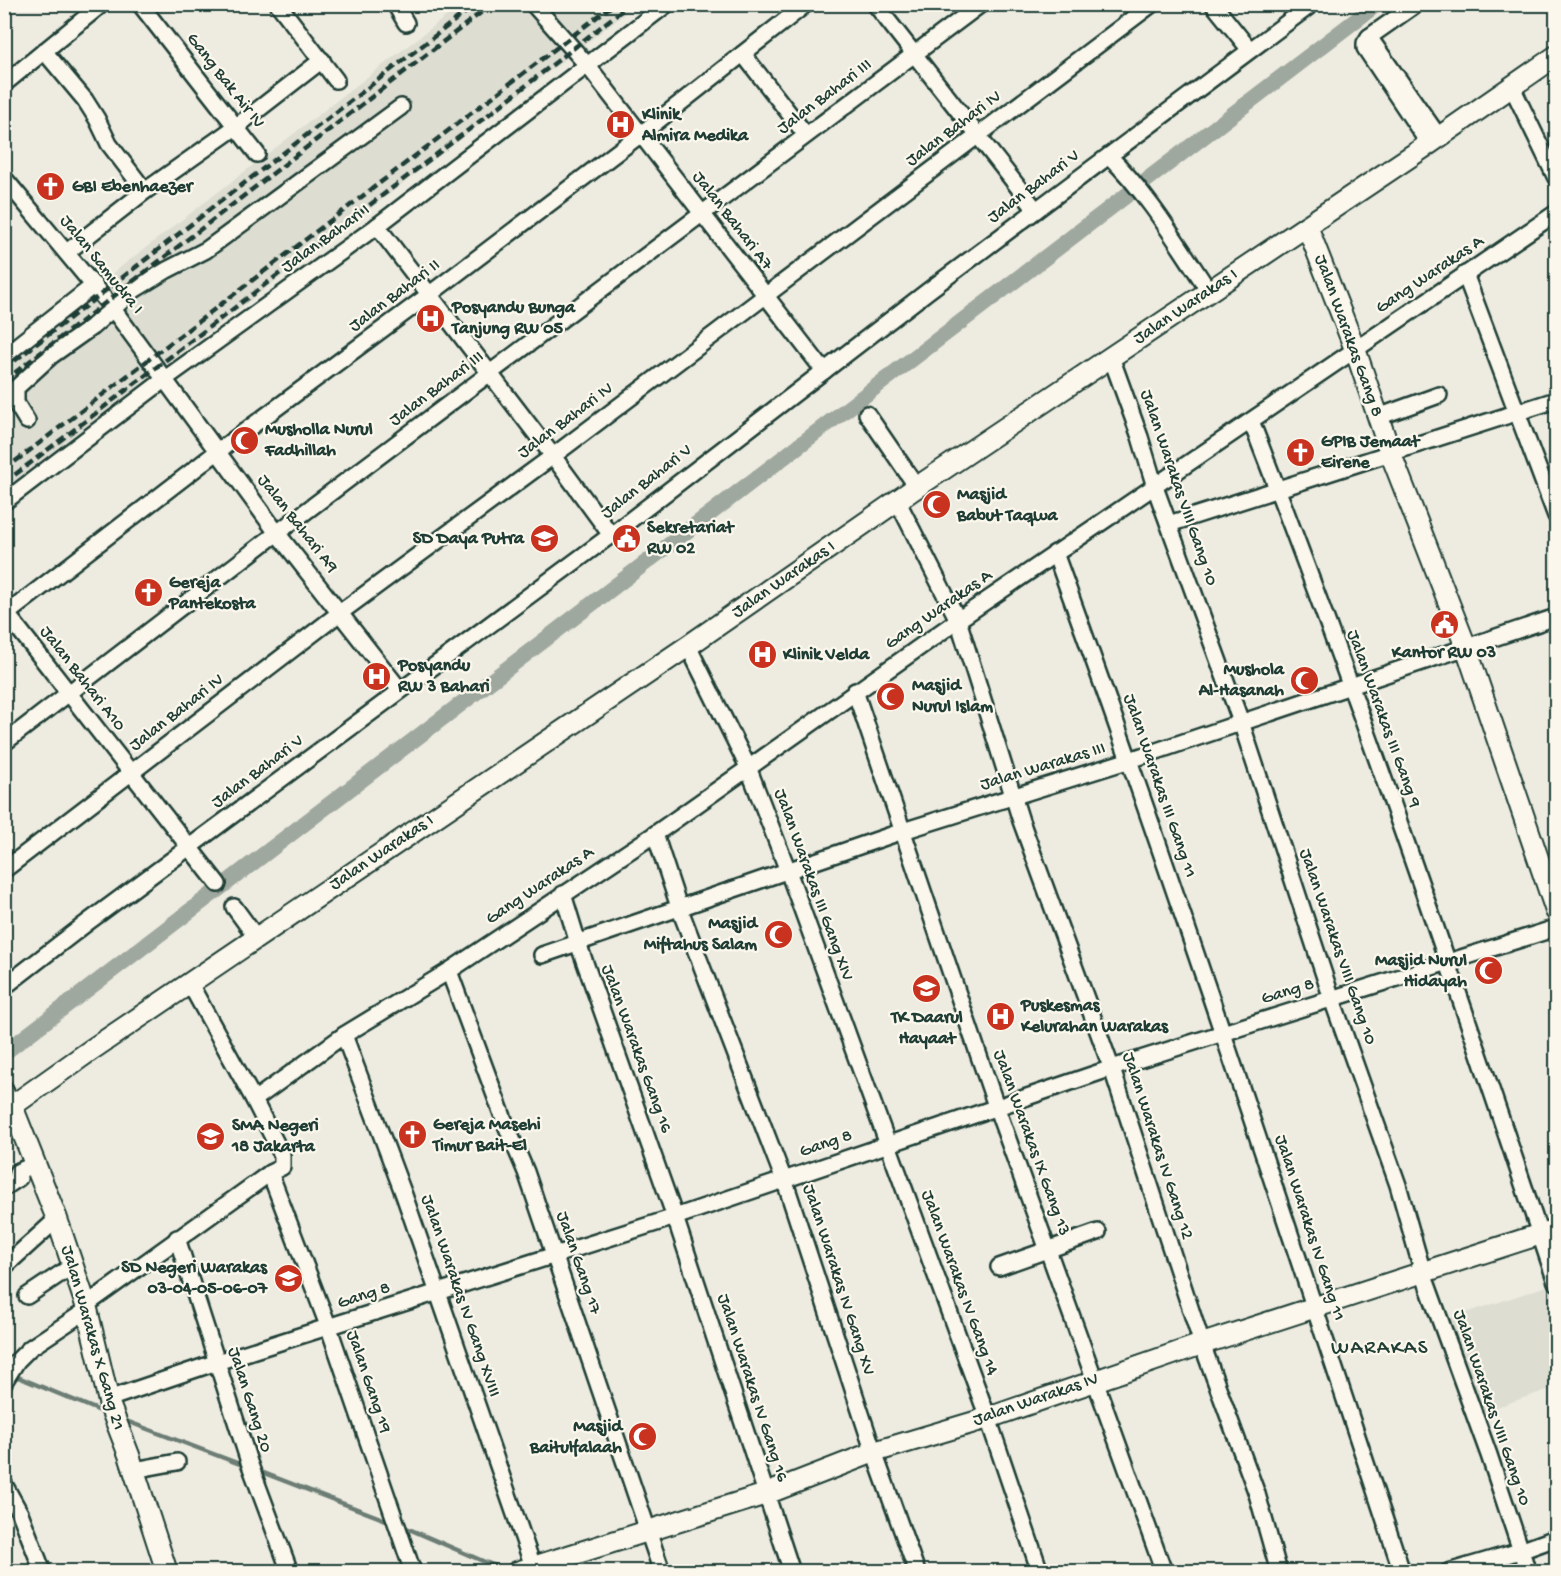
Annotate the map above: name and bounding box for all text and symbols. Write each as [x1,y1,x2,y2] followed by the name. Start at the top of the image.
[181,29,269,133] street label: Gang Bak Air IV
[774,55,876,139] street label: Jalan Bahari III
[902,86,1006,172] street label: Jalan Bahari IV
[641,105,749,147] place label: Klinik Almira Medika
[605,109,637,141] hospital icon: Klinik Almira Medika
[984,146,1084,228] street label: Jalan Bahari V
[687,167,778,275] street label: Jalan Bahari A7
[35,171,67,203] church icon: GBI Ebenhaezer
[72,177,195,198] place label: GBI Ebenhaezer
[278,200,374,278] street label: Jalan Bahari I
[55,211,147,319] street label: Jalan Samudra I
[1372,230,1489,319] street label: Gang Warakas A
[1309,252,1387,420] street label: Jalan Warakas Gang 8
[345,255,445,337] street label: Jalan Bahari II
[1130,264,1242,350] street label: Jalan Warakas I
[450,298,576,340] place label: Posyandu Bunga Tanjung RW 05
[415,302,447,334] hospital icon: Posyandu Bunga Tanjung RW 05
[386,347,488,431] street label: Jalan Bahari III
[514,378,618,464] street label: Jalan Bahari IV
[1135,387,1221,589] street label: Jalan Warakas VIII Gang 10
[264,420,373,462] place label: Musholla Nurul Fadhillah
[228,424,260,456] mosque icon: Musholla Nurul Fadhillah
[1321,432,1421,474] place label: GPIB Jemaat Eirene
[1284,436,1316,468] church icon: GPIB Jemaat Eirene
[597,440,697,524] street label: Jalan Bahari V
[252,471,342,577] street label: Jalan Bahari A9
[956,485,1058,527] place label: Masjid Babut Taqwa
[920,489,952,521] mosque icon: Masjid Babut Taqwa
[646,518,735,560] place label: Sekretariat RW 02
[610,522,642,554] public building icon: Sekretariat RW 02
[529,523,561,555] school or university icon: SD Daya Putra
[413,529,525,550] place label: SD Daya Putra
[728,537,840,623] street label: Jalan Warakas I
[882,565,998,655] street label: Gang Warakas A
[168,573,256,615] place label: Gereja Pantekosta
[132,577,164,609] church icon: Gereja Pantekosta
[1428,608,1460,640] public building icon: Kantor RW 03
[34,622,130,736] street label: Jalan Bahari A10
[1341,627,1425,811] street label: Jalan Warakas III Gang 9
[746,639,778,671] hospital icon: Klinik Velda
[1391,643,1496,664] place label: Kantor RW 03
[782,645,870,666] place label: Klinik Velda
[397,656,490,698] place label: Posyandu RW 3 Bahari
[361,660,393,692] hospital icon: Posyandu RW 3 Bahari
[1198,660,1285,702] place label: Mushola Al-Hasanah
[1289,664,1321,696] mosque icon: Mushola Al-Hasanah
[126,670,228,756] street label: Jalan Bahari IV
[912,676,993,718] place label: Masjid Nurul Islam
[875,680,907,712] mosque icon: Masjid Nurul Islam
[1118,691,1200,881] street label: Jalan Warakas III Gang 11
[208,731,308,813] street label: Jalan Bahari V
[978,738,1108,796] street label: Jalan Warakas III
[769,786,857,984] street label: Jalan Warakas III Gang XIV
[326,810,438,896] street label: Jalan Warakas I
[482,841,599,930] street label: Gang Warakas A
[1294,846,1380,1048] street label: Jalan Warakas VIII Gang 10
[644,914,759,956] place label: Masjid Miftahus Salam
[762,918,794,950] mosque icon: Masjid Miftahus Salam
[1375,951,1467,993] place label: Masjid Nurul Hidayah
[1472,955,1504,987] mosque icon: Masjid Nurul Hidayah
[596,962,677,1137] street label: Jalan Warakas Gang 16
[911,973,943,1005] school or university icon: TK Daarul Hayaat
[1259,974,1317,1010] street label: Gang 8
[1020,996,1169,1038] place label: Puskesmas Kelurahan Warakas
[984,1000,1016,1032] hospital icon: Puskesmas Kelurahan Warakas
[889,1008,963,1050] place label: TK Daarul Hayaat
[988,1047,1074,1239] street label: Jalan Warakas IX Gang 13
[1117,1050,1197,1243] street label: Jalan Warakas IV Gang 12
[431,1115,541,1157] place label: Gereja Masehi Timur Bait-El
[231,1116,319,1158] place label: SMA Negeri 18 Jakarta
[396,1119,428,1151] church icon: Gereja Masehi Timur Bait-El
[195,1120,227,1152] school or university icon: SMA Negeri 18 Jakarta
[797,1125,855,1163] street label: Gang 8
[1269,1132,1349,1324] street label: Jalan Warakas IV Gang 11
[797,1182,879,1378] street label: Jalan Warakas IV Gang XV
[916,1187,1002,1379] street label: Jalan Warakas IV Gang 14
[415,1192,505,1400] street label: Jalan Warakas IV Gang XVIII
[551,1209,606,1318] street label: Jalan Gang 17
[56,1243,128,1433] street label: Jalan Warakas X Gang 21
[121,1258,269,1300] place label: SD Negeri Warakas 03-04-05-06-07
[272,1262,304,1294] school or university icon: SD Negeri Warakas 03-04-05-06-07
[335,1278,393,1314] street label: Gang 8
[712,1291,793,1485] street label: Jalan Warakas IV Gang 16
[1448,1307,1534,1509] street label: Jalan Warakas VIII Gang 10
[341,1328,395,1436] street label: Jalan Gang 19
[1331,1337,1429,1362] district label: WARAKAS
[222,1345,276,1455] street label: Jalan Gang 20
[971,1369,1101,1431] street label: Jalan Warakas IV
[529,1417,624,1459] place label: Masjid Baitulfalaah
[627,1421,659,1453] mosque icon: Masjid Baitulfalaah

